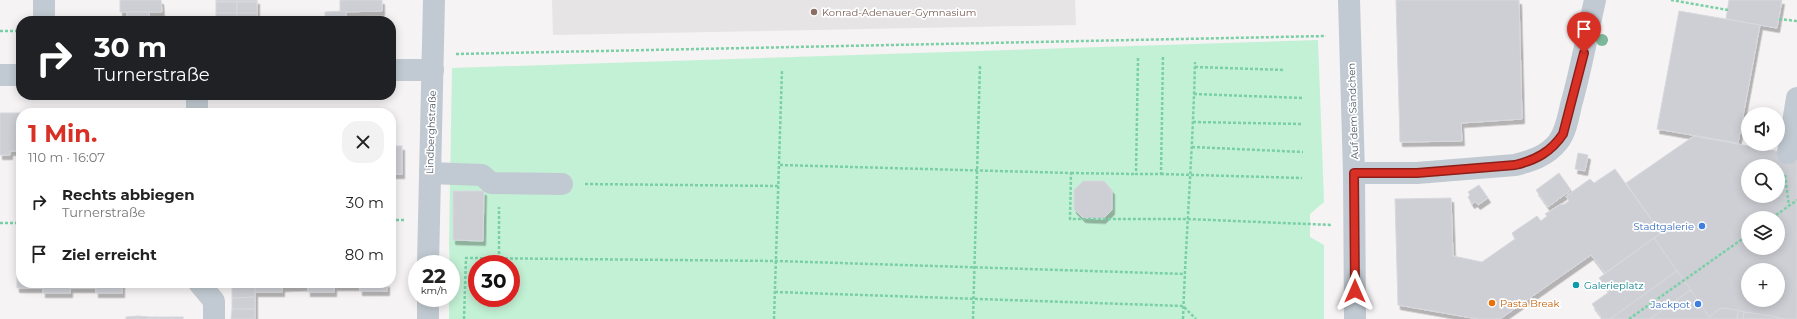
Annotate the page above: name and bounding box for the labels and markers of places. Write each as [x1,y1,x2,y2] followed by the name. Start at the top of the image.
[822,6,976,19] place label: Konrad-Adenauer-Gymnasium
[809,7,819,17] marker: Konrad-Adenauer-Gymnasium
[1567,12,1601,53] pin
[1633,220,1694,233] place label: Stadtgalerie
[1697,221,1707,231] marker: Stadtgalerie
[1584,279,1644,292] place label: Galerieplatz
[1571,280,1581,290] marker: Galerieplatz
[1500,297,1559,310] place label: Pasta Break
[1487,298,1497,308] marker: Pasta Break
[1650,298,1690,311] place label: Jackpot
[1693,299,1703,309] marker: Jackpot

